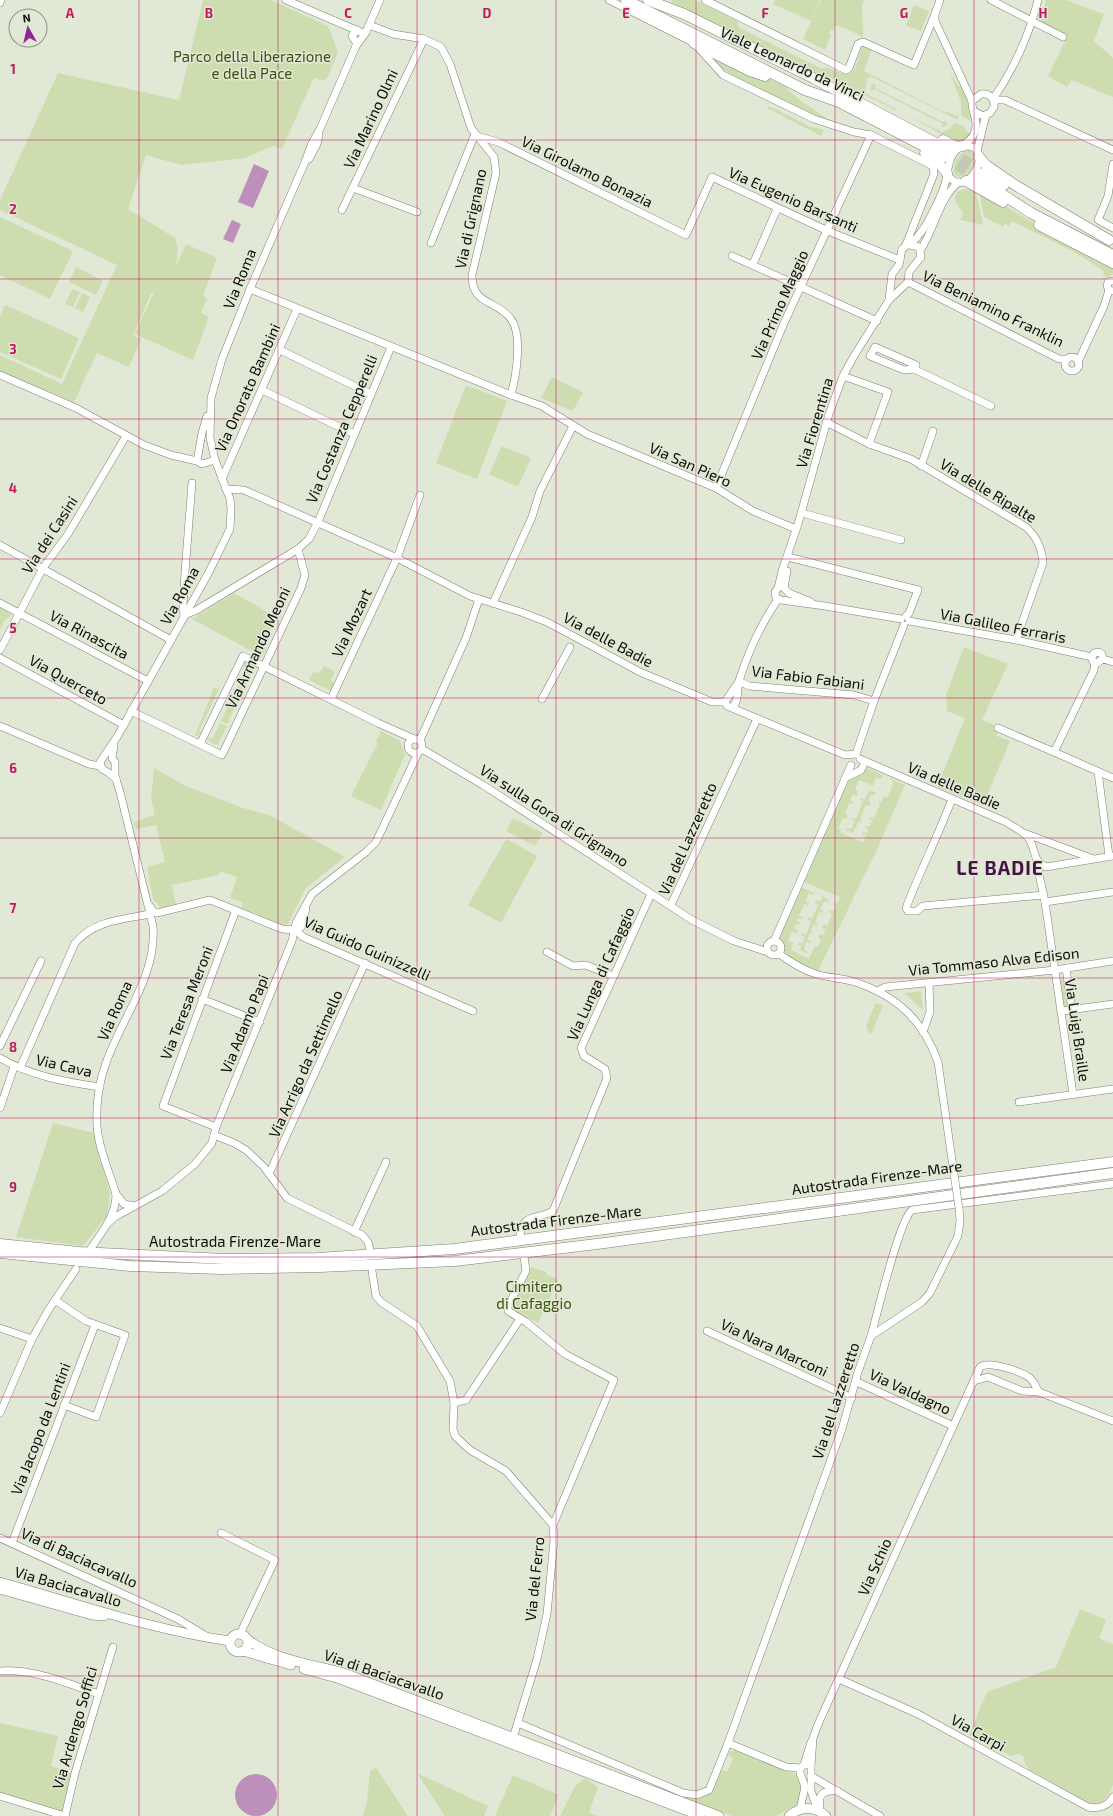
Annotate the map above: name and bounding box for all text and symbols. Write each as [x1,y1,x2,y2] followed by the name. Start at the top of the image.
[66,5,75,21] text: A
[205,5,213,21] text: B
[344,5,352,21] text: C
[483,5,492,21] text: D
[622,5,630,21] text: E
[761,5,769,21] text: F
[900,5,908,21] text: G
[1039,5,1048,21] text: H
[8,8,48,48] north arrow
[22,11,31,25] text: N
[718,22,867,104] street label: Viale Leonardo da Vinci
[173,47,331,82] park label: Parco della Liberazione e della Pace
[10,61,16,77] text: 1
[339,66,401,171] street label: Via Marino Olmi
[519,131,656,211] street label: Via Girolamo Bonazia
[726,162,861,236] street label: Via Eugenio Barsanti
[451,167,489,270] street label: Via di Grignano
[9,201,17,217] text: 2
[219,246,259,311] street label: Via Roma
[747,247,811,362] street label: Via Primo Maggio
[920,266,1067,350] street label: Via Beniamino Franklin
[211,320,284,455] street label: Via Onorato Bambini
[9,341,17,357] text: 3
[302,352,381,506] street label: Via Costanza Cepperelli
[792,375,836,470] street label: Via Fiorentina
[646,438,734,490] street label: Via San Piero
[937,454,1040,526] street label: Via delle Ripalte
[9,480,17,496] text: 4
[17,492,81,577] street label: Via dei Casini
[156,563,202,628] street label: Via Roma
[221,584,293,711] street label: Via Armando Meoni
[327,585,375,660] street label: Via Mozart
[939,604,1068,646] street label: Via Galileo Ferraris
[47,606,132,662] street label: Via Rinascita
[560,608,657,670] street label: Via delle Badie
[9,620,17,636] text: 5
[26,650,111,709] street label: Via Querceto
[751,661,866,693] street label: Via Fabio Fabiani
[905,757,1004,813] street label: Via delle Badie
[9,760,17,776] text: 6
[477,760,632,870] street label: Via sulla Gora di Grignano
[654,779,720,898] street label: Via del Lazzeretto
[956,856,1044,879] district label: LE BADIE
[10,900,17,916] text: 7
[562,904,638,1043] street label: Via Lunga di Cafaggio
[301,912,434,984] street label: Via Guido Guinizzelli
[156,943,216,1062] street label: Via Teresa Meroni
[908,943,1080,979] street label: Via Tommaso Alva Edison
[216,972,272,1076] street label: Via Adamo Papi
[1062,977,1094,1083] street label: Via Luigi Braille
[93,978,135,1043] street label: Via Roma
[264,987,346,1140] street label: Via Arrigo da Settimello
[9,1039,17,1055] text: 8
[34,1050,94,1080] street label: Via Cava
[790,1156,963,1198] street label: Autostrada Firenze-Mare
[9,1179,17,1195] text: 9
[469,1201,642,1239] street label: Autostrada Firenze-Mare
[149,1232,321,1250] street label: Autostrada Firenze-Mare
[496,1277,572,1312] park label: Cimitero di Cafaggio
[718,1314,831,1380] street label: Via Nara Marconi
[808,1340,862,1461] street label: Via del Lazzeretto
[7,1360,74,1497] street label: Via Jacopo da Lentini
[867,1364,954,1418] street label: Via Valdagno
[18,1523,141,1591] street label: Via di Baciacavallo
[853,1535,895,1598] street label: Via Schio
[521,1536,547,1622] street label: Via del Ferro
[13,1562,124,1610] street label: Via Baciacavallo
[322,1645,447,1703] street label: Via di Baciacavallo
[48,1664,100,1791] street label: Via Ardengo Soffici
[948,1710,1009,1754] street label: Via Carpi

